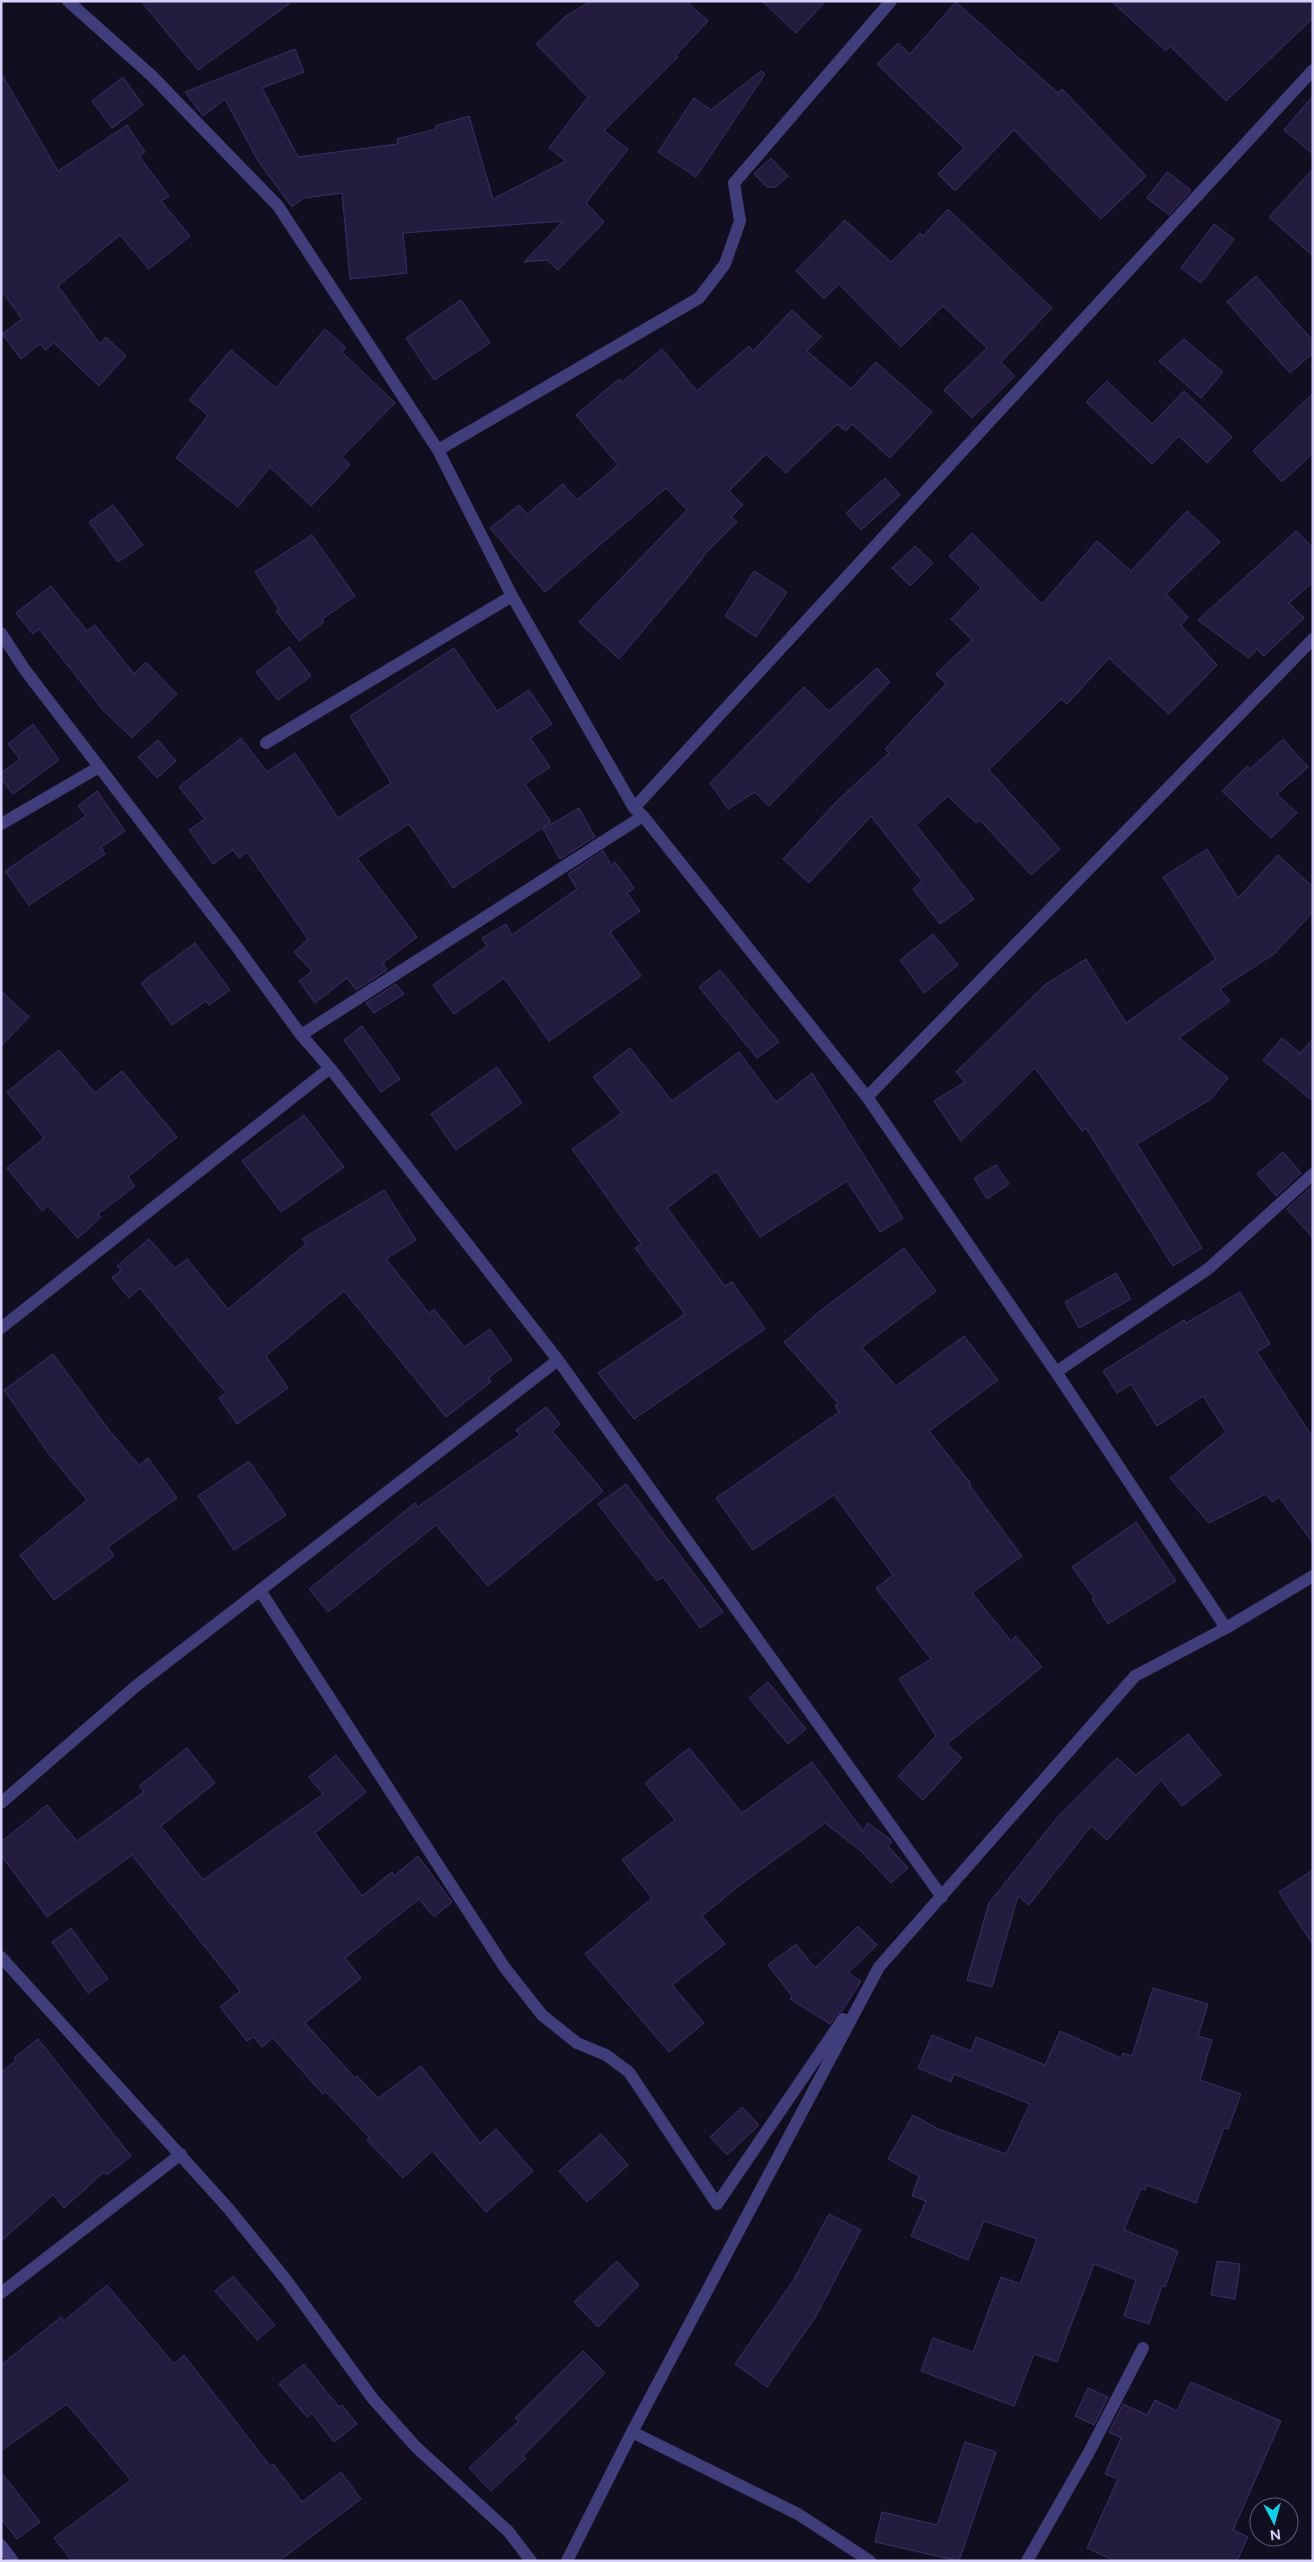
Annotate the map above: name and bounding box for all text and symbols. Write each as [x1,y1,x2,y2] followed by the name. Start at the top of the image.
[1249,2497,1299,2547] north arrow
[1269,2525,1282,2543] text: N

